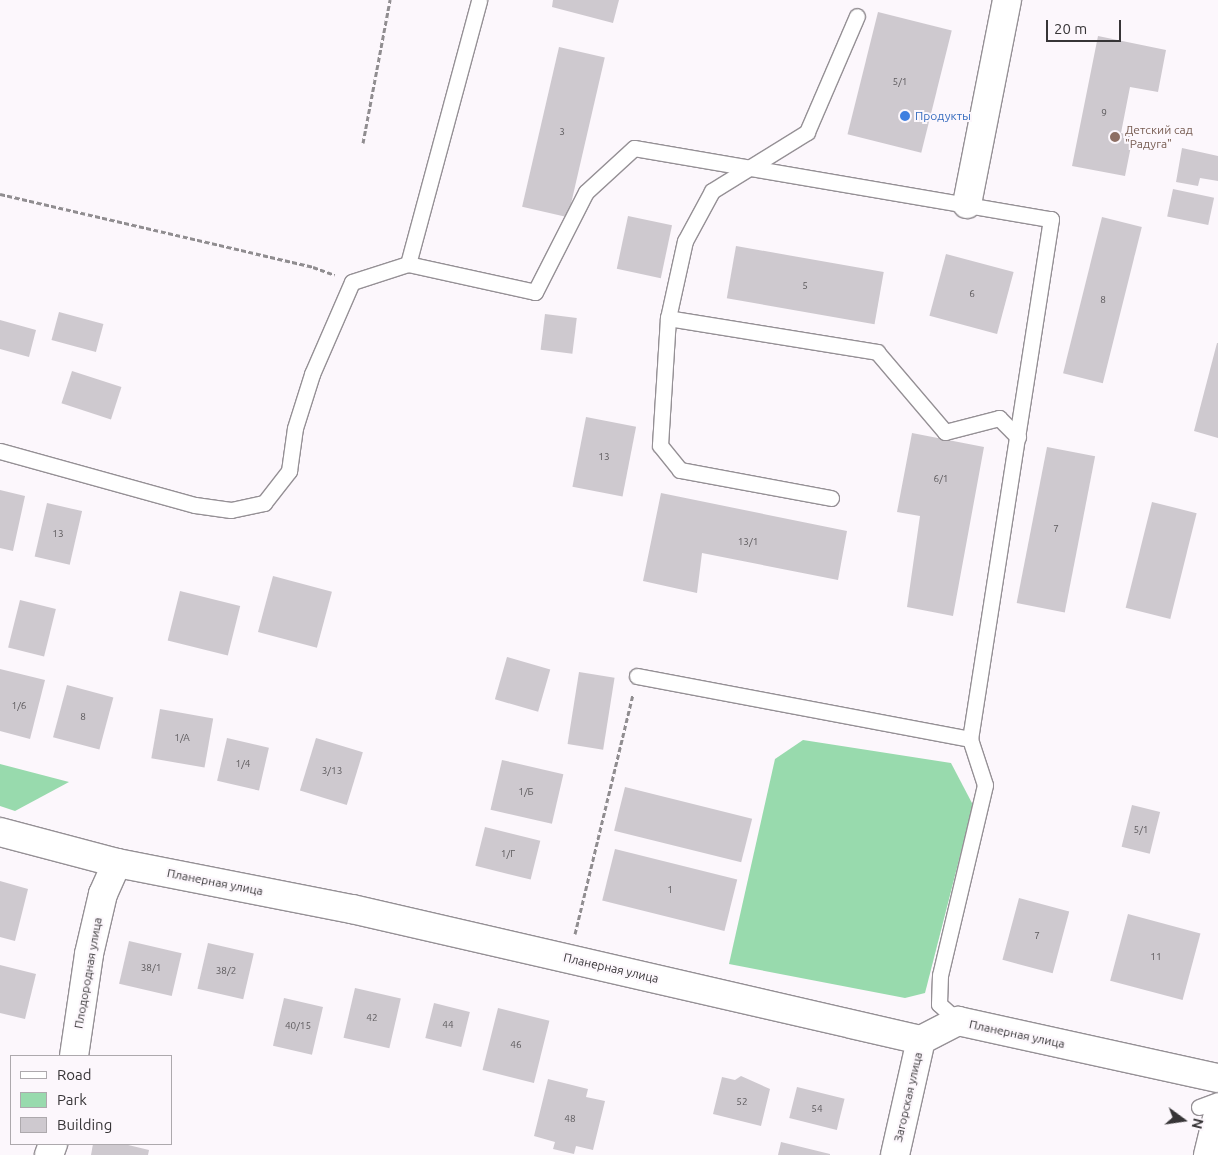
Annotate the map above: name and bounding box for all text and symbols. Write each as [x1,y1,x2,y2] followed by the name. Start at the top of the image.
[1048,10,1123,42] scale bar
[1054,20,1087,37] text: 20 m
[893,76,907,88] house number: 5/1
[1101,107,1107,119] house number: 9
[915,109,971,123] place label: Продукты
[899,110,911,122] marker: Продукты
[1125,123,1193,151] place label: Детский сад "Радуга"
[559,126,565,138] house number: 3
[1109,131,1121,143] marker: Детский сад "Радуга"
[802,280,808,292] house number: 5
[969,288,975,300] house number: 6
[1100,294,1106,306] house number: 8
[598,451,610,463] house number: 13
[934,473,948,485] house number: 6/1
[1053,523,1059,535] house number: 7
[52,528,64,540] house number: 13
[738,536,758,548] house number: 13/1
[12,700,26,712] house number: 1/6
[80,711,86,723] house number: 8
[174,732,190,744] house number: 1/А
[236,758,250,770] house number: 1/4
[322,765,342,777] house number: 3/13
[518,786,534,798] house number: 1/Б
[1134,824,1148,836] house number: 5/1
[501,848,515,860] house number: 1/Г
[166,866,264,898] street label: Планерная улица
[667,884,673,896] house number: 1
[71,916,105,1030] street label: Плодородная улица
[1034,930,1040,942] house number: 7
[562,950,660,986] street label: Планерная улица
[1150,951,1162,963] house number: 11
[141,962,161,974] house number: 38/1
[216,965,236,977] house number: 38/2
[366,1012,378,1024] house number: 42
[968,1017,1066,1051] street label: Планерная улица
[442,1019,454,1031] house number: 44
[285,1020,311,1032] house number: 40/15
[510,1039,522,1051] house number: 46
[891,1051,925,1143] street label: Загорская улица
[10,1055,172,1145] legend
[57,1066,92,1083] text: Road
[57,1091,87,1108] text: Park
[1158,1095,1208,1145] north arrow
[736,1096,748,1108] house number: 52
[811,1103,823,1115] house number: 54
[564,1113,576,1125] house number: 48
[57,1116,112,1133] text: Building
[1189,1117,1207,1131] text: N

